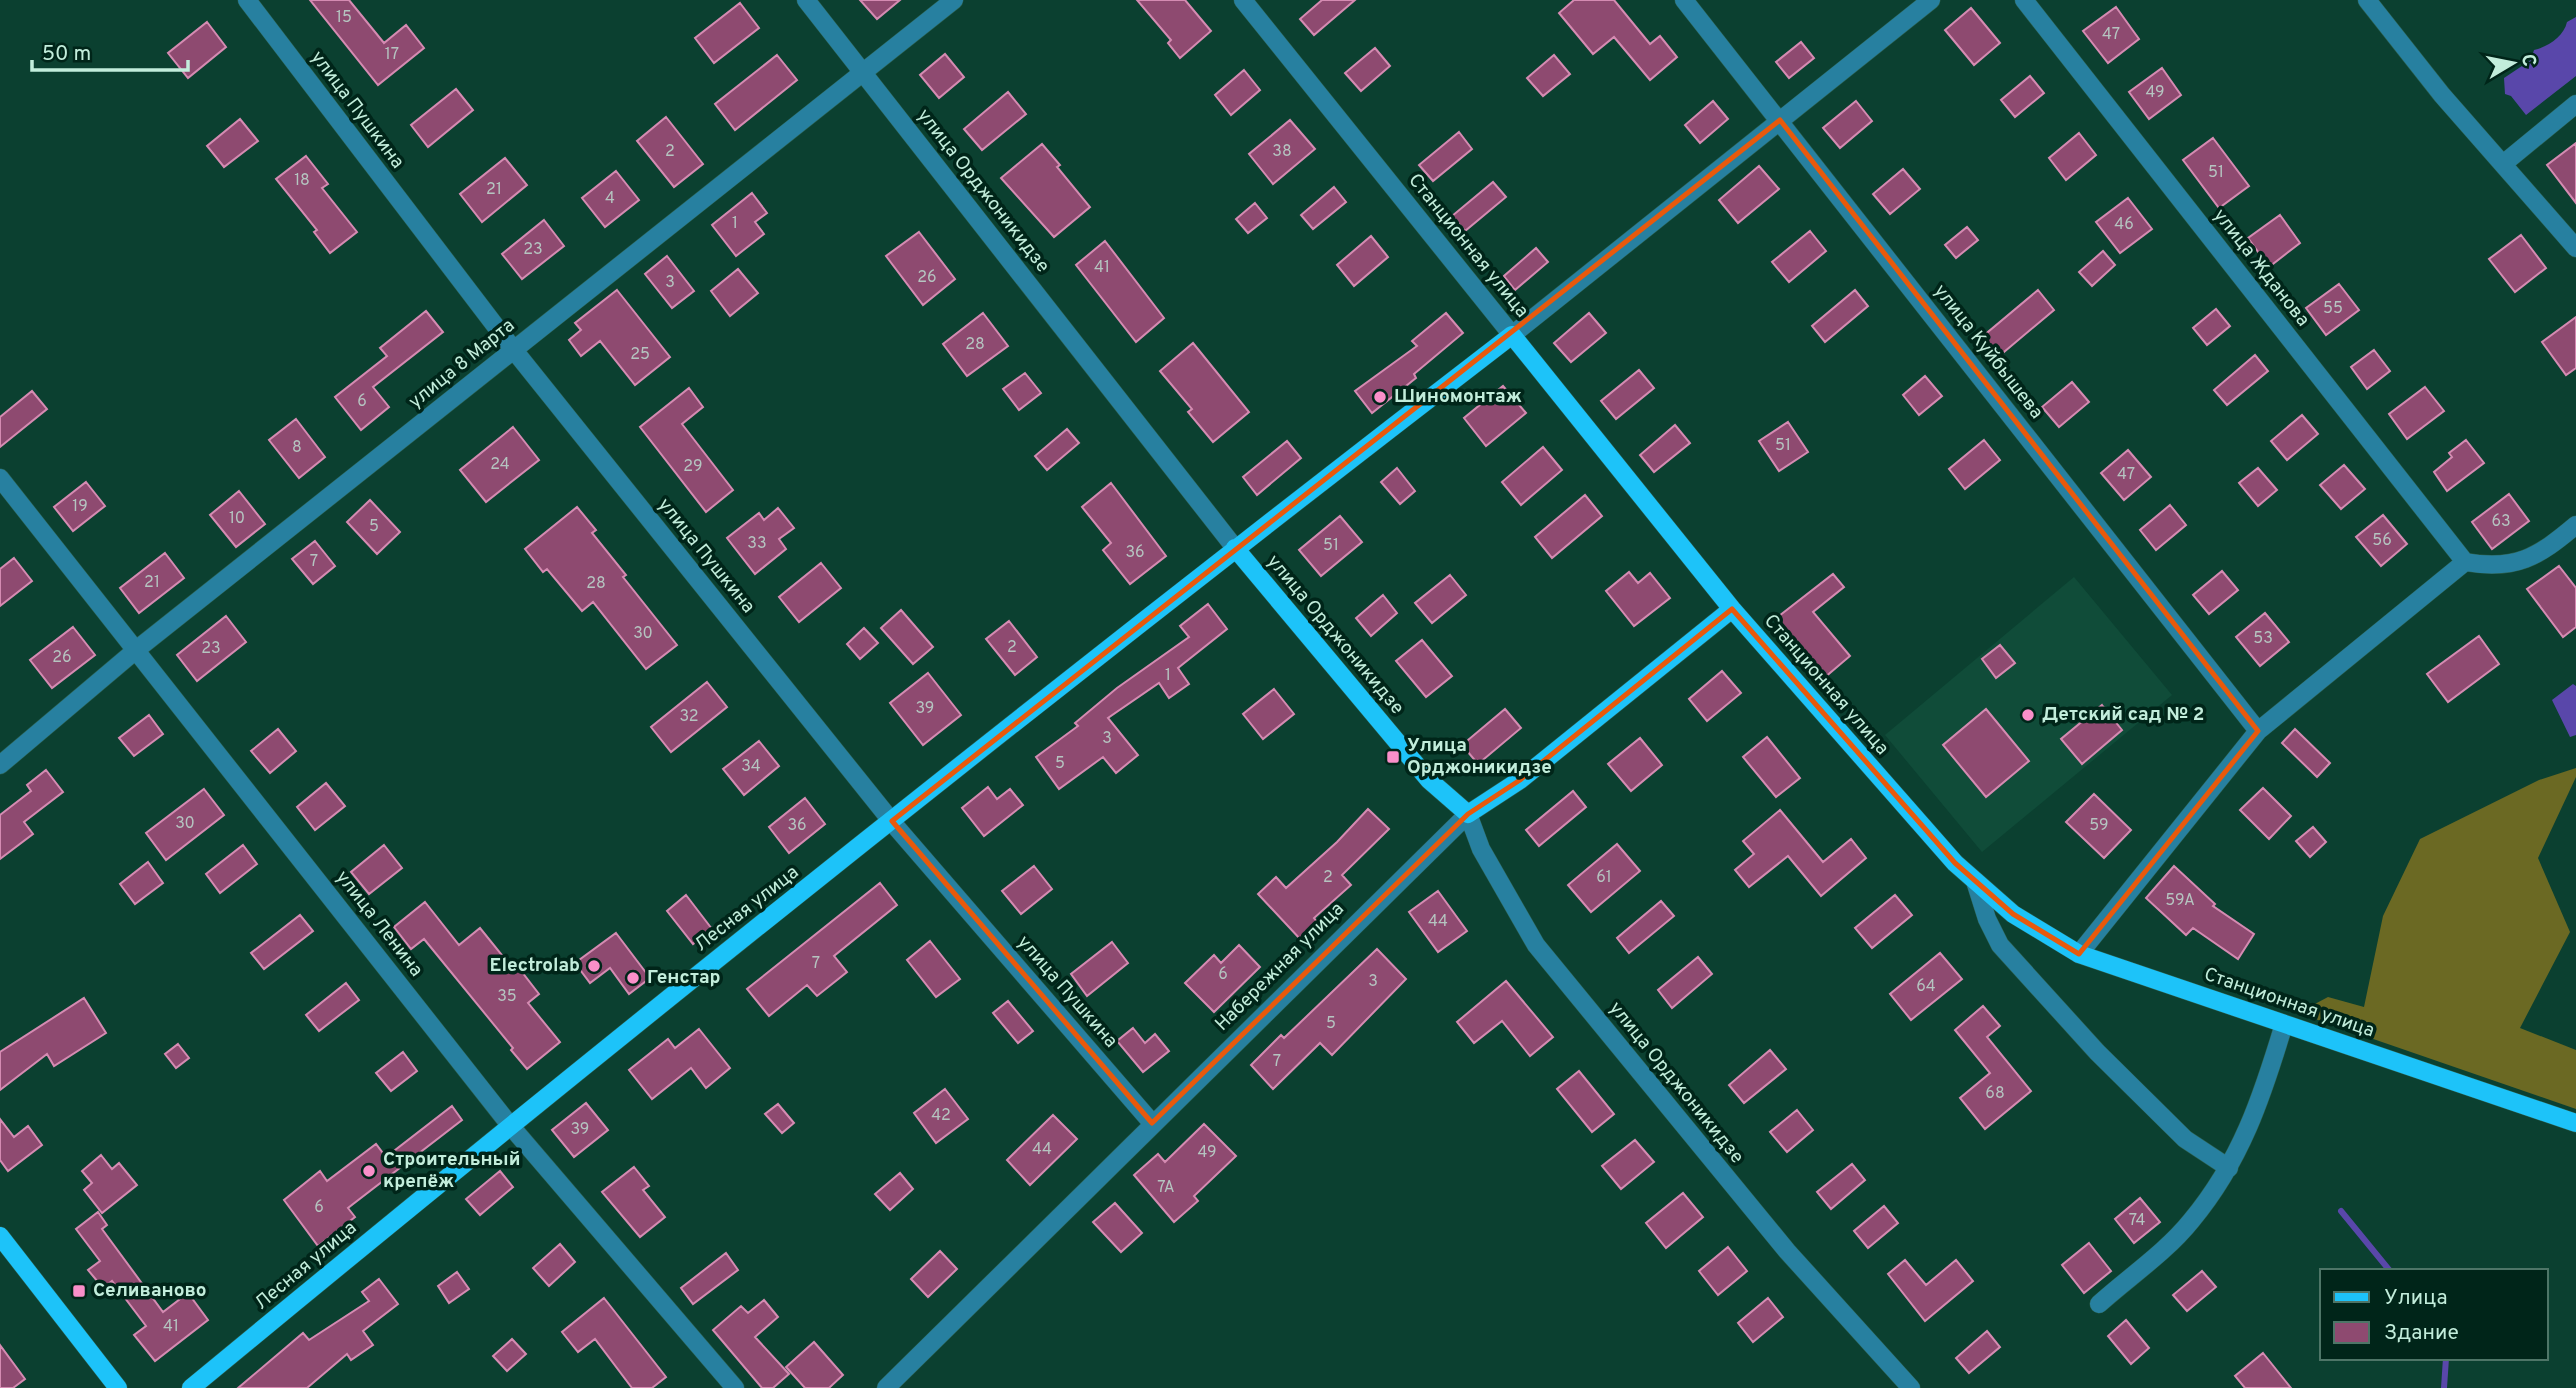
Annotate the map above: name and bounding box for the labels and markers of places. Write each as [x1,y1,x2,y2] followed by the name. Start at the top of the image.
[1394,385,1522,409] place label: Шиномонтаж
[1372,389,1388,405] marker: Шиномонтаж
[2042,703,2204,727] place label: Детский сад № 2
[2020,707,2036,723] marker: Детский сад № 2
[1407,734,1552,780] place label: Улица Орджоникидзе
[1385,749,1401,765] marker: Улица Орджоникидзе
[490,954,580,978] place label: Electrolab
[586,958,602,974] marker: Electrolab
[647,966,721,990] place label: Генстар
[625,970,641,986] marker: Генстар
[383,1148,521,1194] place label: Строительный крепёж
[361,1163,377,1179] marker: Строительный крепёж
[93,1279,207,1303] place label: Селиваново
[71,1283,87,1299] marker: Селиваново

